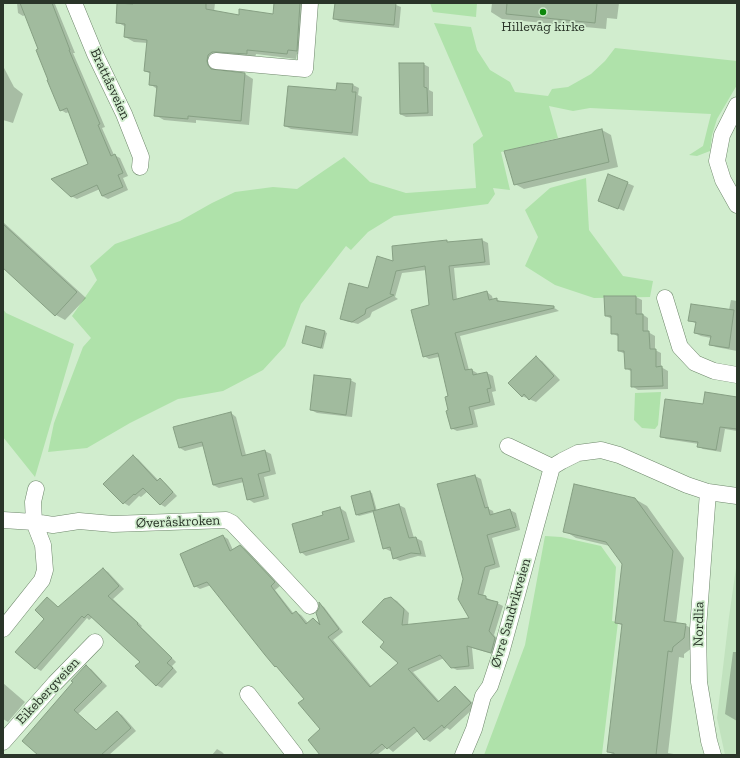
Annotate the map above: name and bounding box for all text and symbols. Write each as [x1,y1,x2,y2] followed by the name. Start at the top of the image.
[538,7,548,17] marker: Hillevåg kirke
[501,19,585,35] place label: Hillevåg kirke
[86,46,134,122] street label: Brattåsveien
[135,512,221,532] street label: Øveråskroken
[487,556,535,670] street label: Øvre Sandvikveien
[690,601,708,647] street label: Nordlia
[13,654,83,728] street label: Eikebergveien

